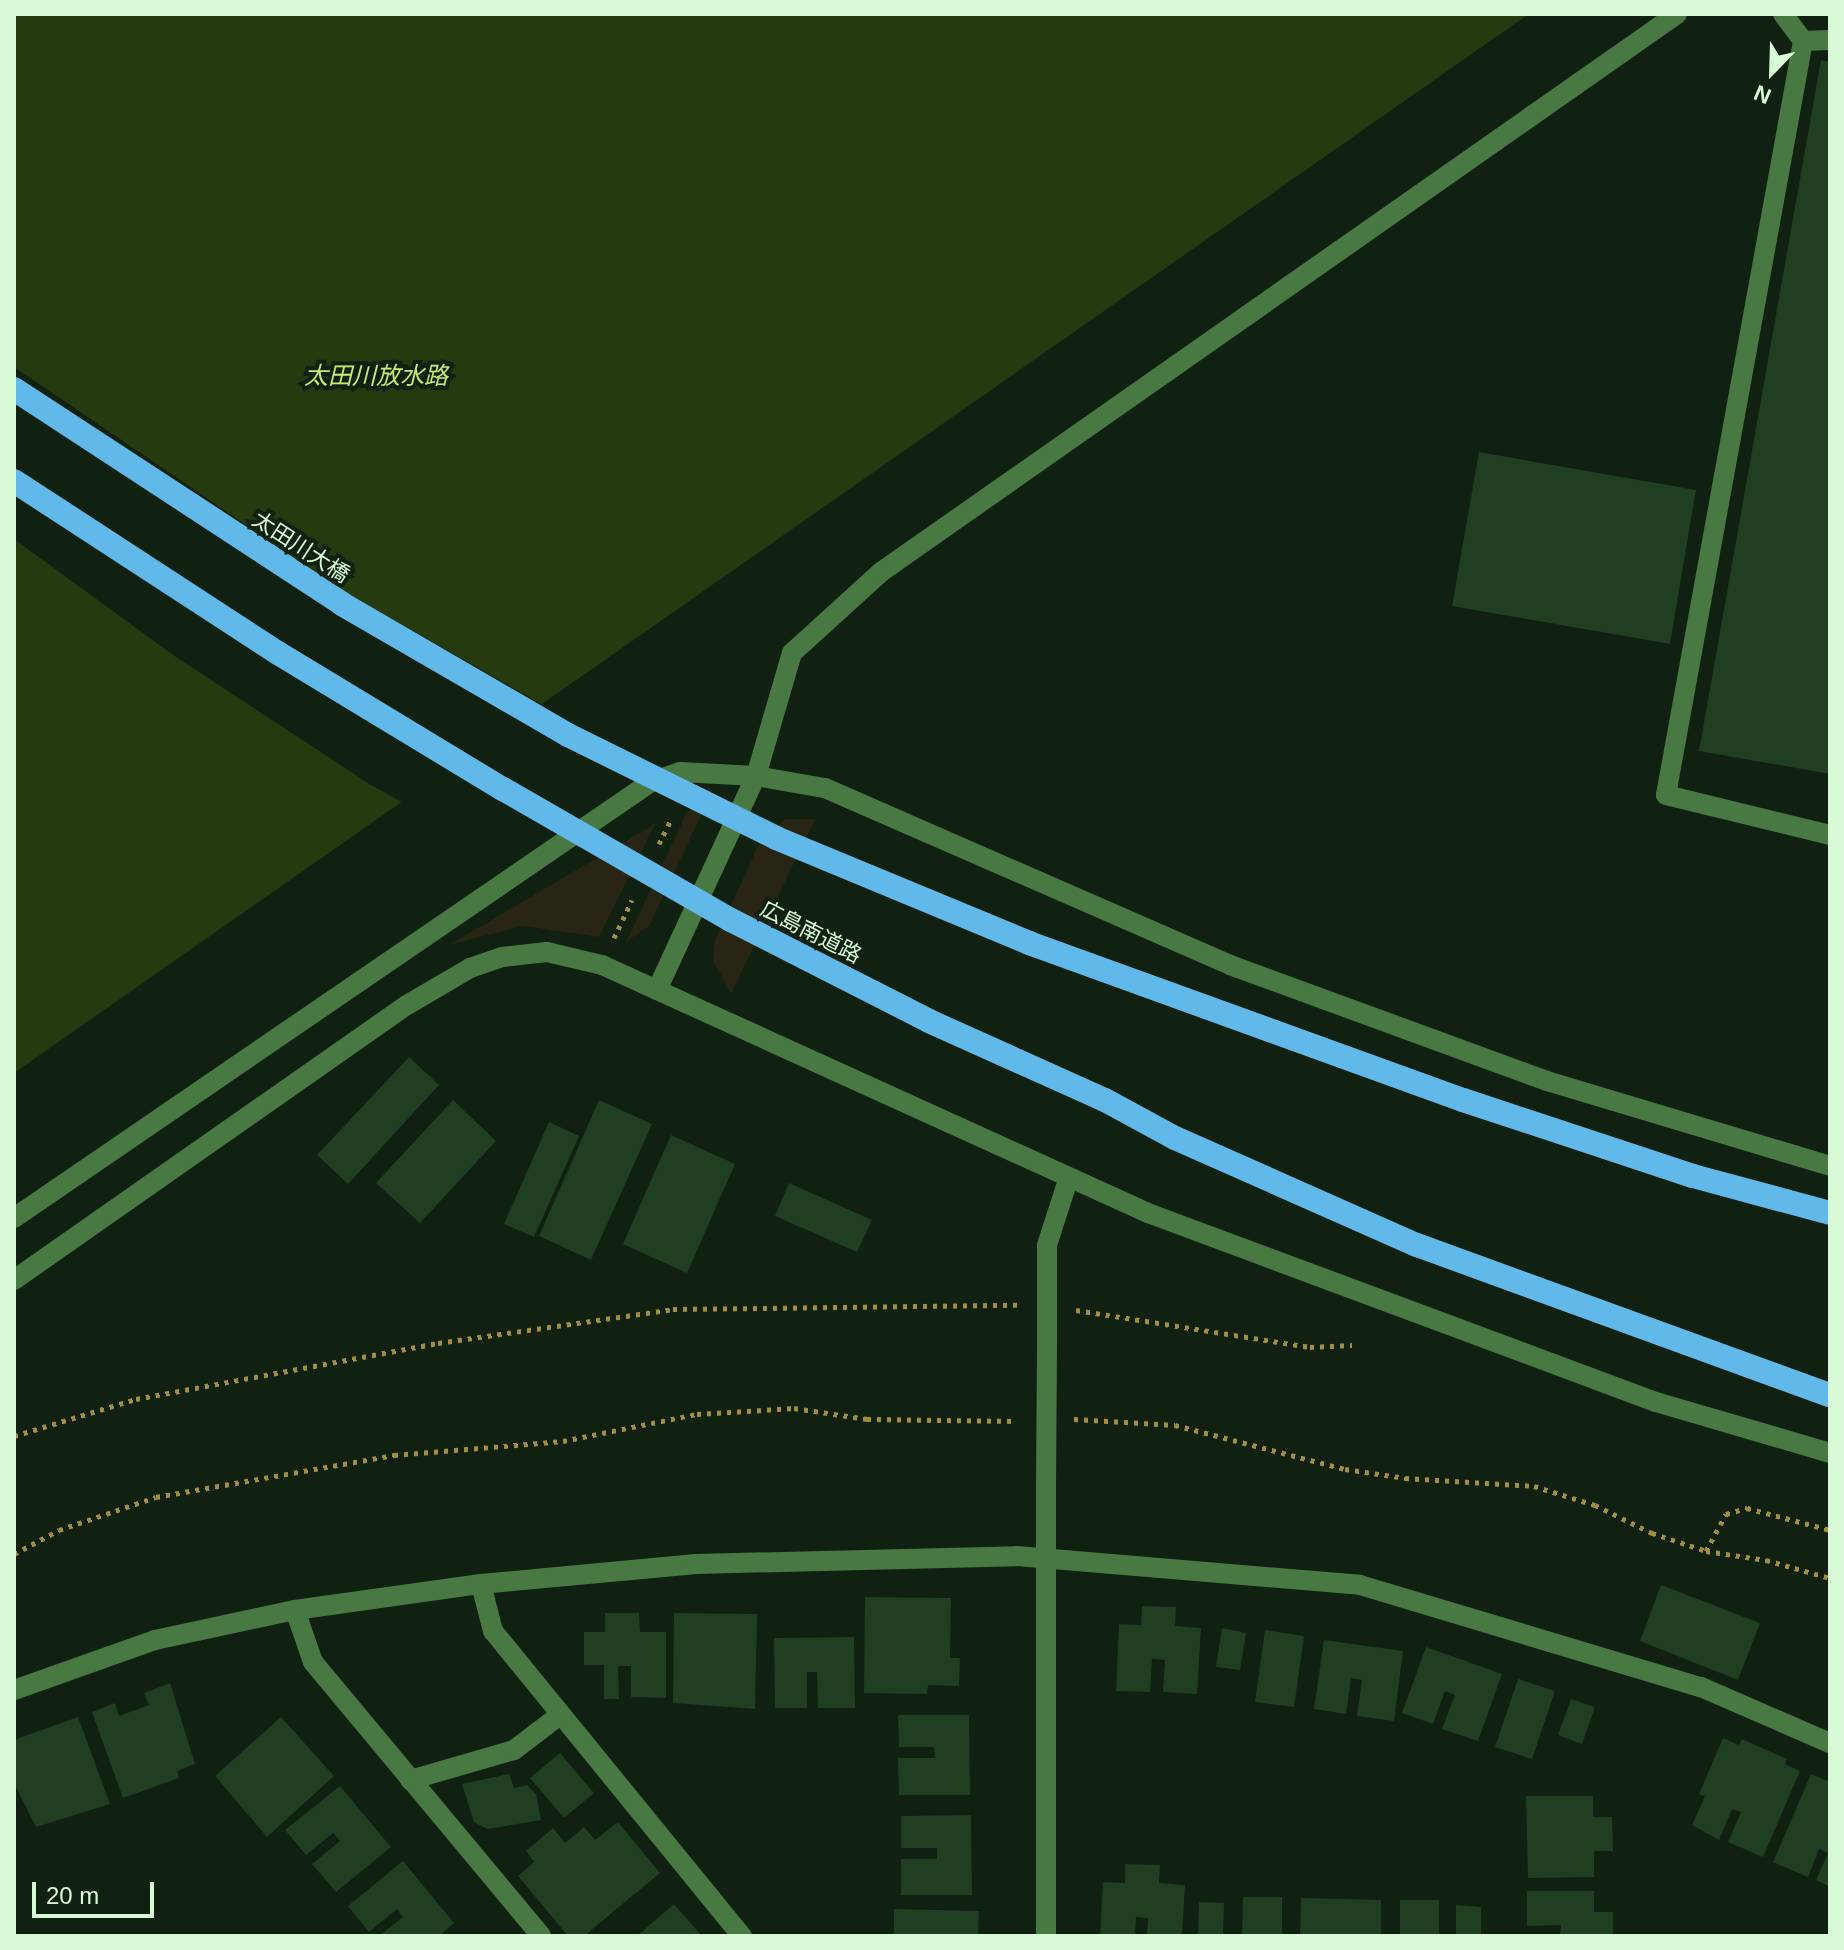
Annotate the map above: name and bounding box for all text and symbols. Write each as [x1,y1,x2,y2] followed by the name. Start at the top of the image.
[1732,32,1812,112] north arrow
[1750,80,1775,109] text: N
[304,362,448,390] water label: 太田川放水路
[248,506,354,588] street label: 太田川大橋
[756,895,866,969] street label: 広島南道路
[36,1866,158,1916] scale bar
[46,1882,99,1909] text: 20 m

